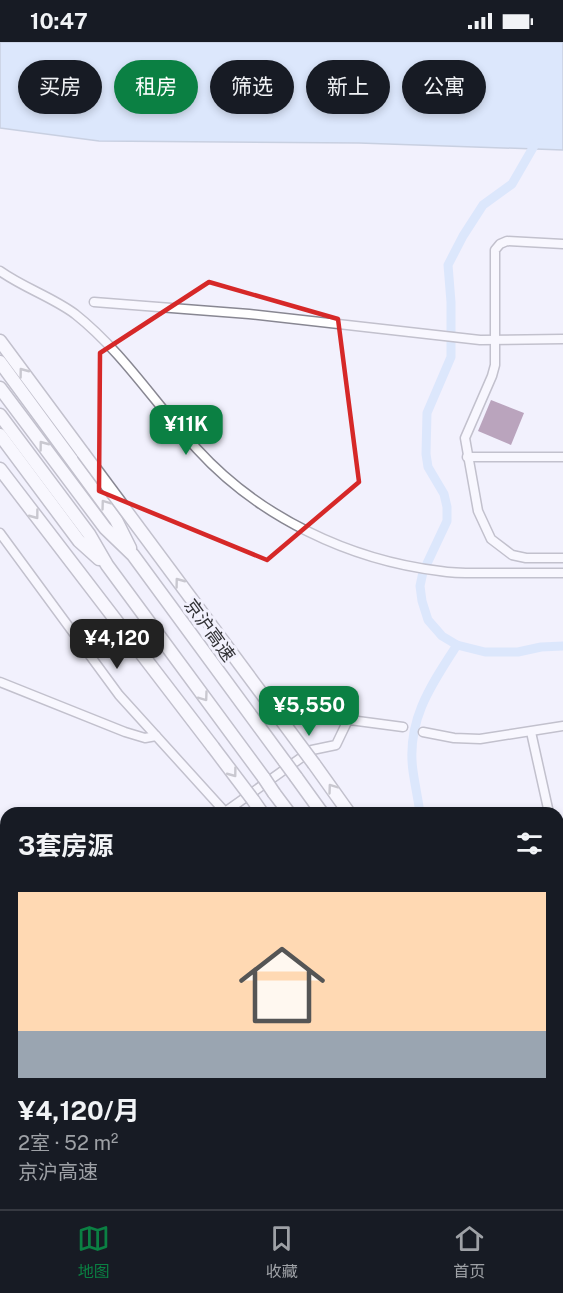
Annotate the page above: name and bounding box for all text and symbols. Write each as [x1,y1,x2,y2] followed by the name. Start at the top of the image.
[30,8,88,34] text: 10:47
[18,60,102,114] chip: 买房
[114,60,198,114] chip: 租房
[210,60,294,114] chip: 筛选
[306,60,390,114] chip: 新上
[402,60,486,114] chip: 公寓
[19,368,30,379] one-way arrow
[150,405,222,456] pin: ¥11K
[164,412,208,436] text: ¥11K
[39,441,50,452] one-way arrow
[101,499,112,510] one-way arrow
[28,509,39,520] one-way arrow
[175,577,186,588] one-way arrow
[180,595,240,665] street label: 京沪高速
[68,619,166,670] pin: ¥4,120
[84,626,150,650] text: ¥4,120
[260,686,358,737] pin: ¥5,550
[197,690,208,701] one-way arrow
[273,693,345,717] text: ¥5,550
[225,767,236,778] one-way arrow
[328,784,339,795] one-way arrow
[513,827,546,860] icon: filters
[18,830,113,861] text: 3套房源
[228,931,336,1039] icon: home
[18,1095,140,1126] text: ¥4,120/月
[18,1131,118,1155] text: 2室 · 52 m²
[18,1160,98,1184] text: 京沪高速
[77,1222,110,1282] tab: 地图
[265,1222,298,1282] tab: 收藏
[453,1222,486,1282] tab: 首页

